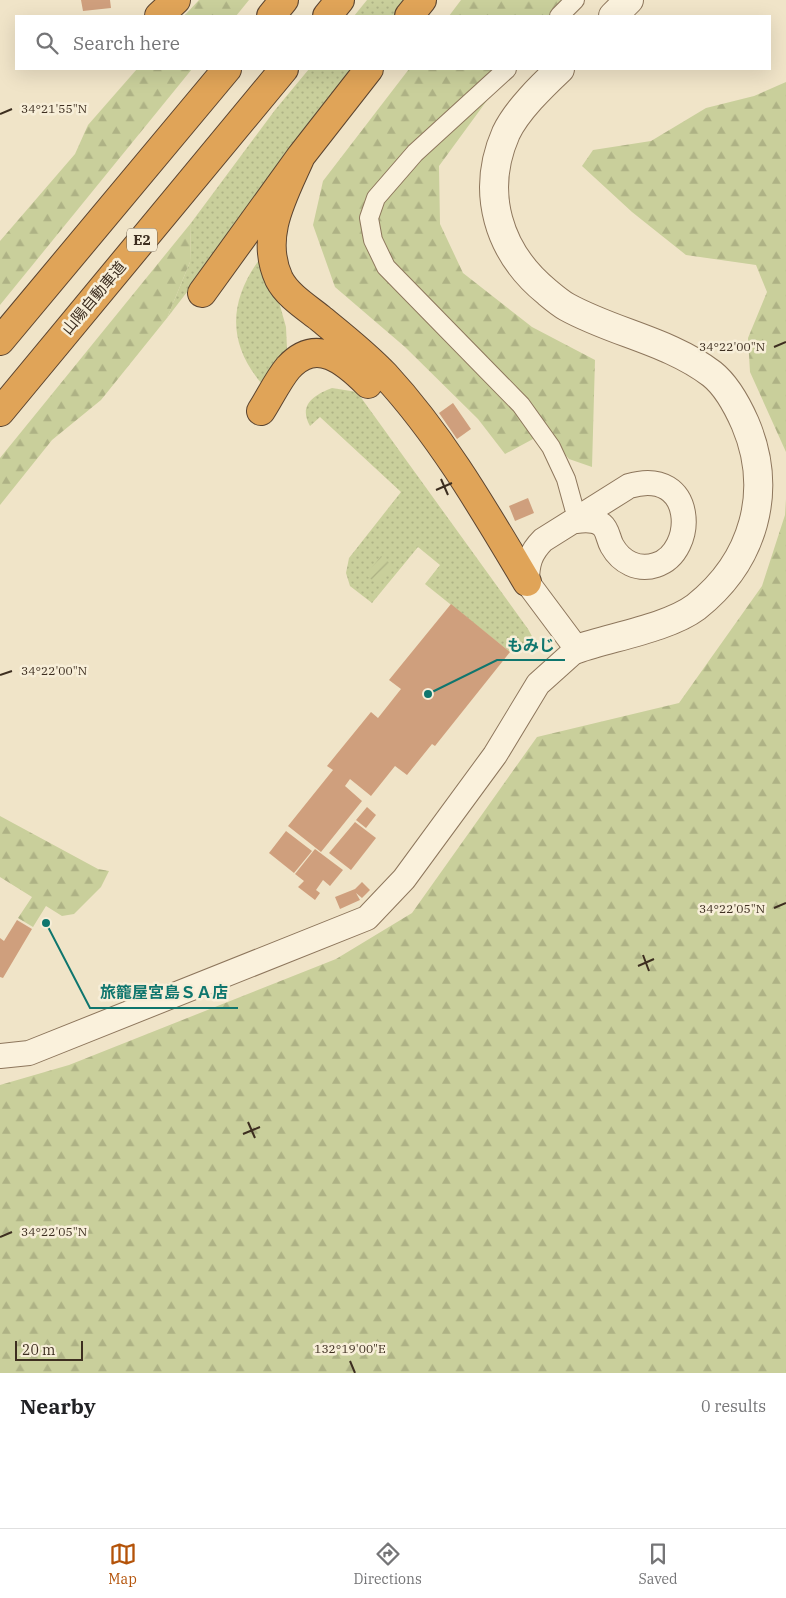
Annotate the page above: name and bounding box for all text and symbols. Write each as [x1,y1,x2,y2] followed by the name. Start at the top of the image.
[15,15,771,70] search box
[33,29,61,57] icon: search
[73,31,180,55] text: Search here
[21,101,87,116] text: 34°21'55"N
[127,228,157,252] road number: E2
[57,257,130,338] street label: 山陽自動車道
[699,339,765,354] text: 34°22'00"N
[497,629,565,660] callout: もみじ
[507,635,555,655] text: もみじ
[21,663,87,678] text: 34°22'00"N
[699,901,765,916] text: 34°22'05"N
[90,977,238,1008] callout: 旅籠屋宮島ＳＡ店
[100,982,228,1002] text: 旅籠屋宮島ＳＡ店
[21,1224,87,1239] text: 34°22'05"N
[15,1338,82,1361] scale bar
[22,1341,55,1359] text: 20 m
[314,1341,386,1356] text: 132°19'00"E
[20,1392,96,1420] text: Nearby
[701,1396,766,1416] text: 0 results
[108,1540,137,1588] tab: Map
[353,1540,422,1588] tab: Directions
[638,1540,678,1588] tab: Saved

